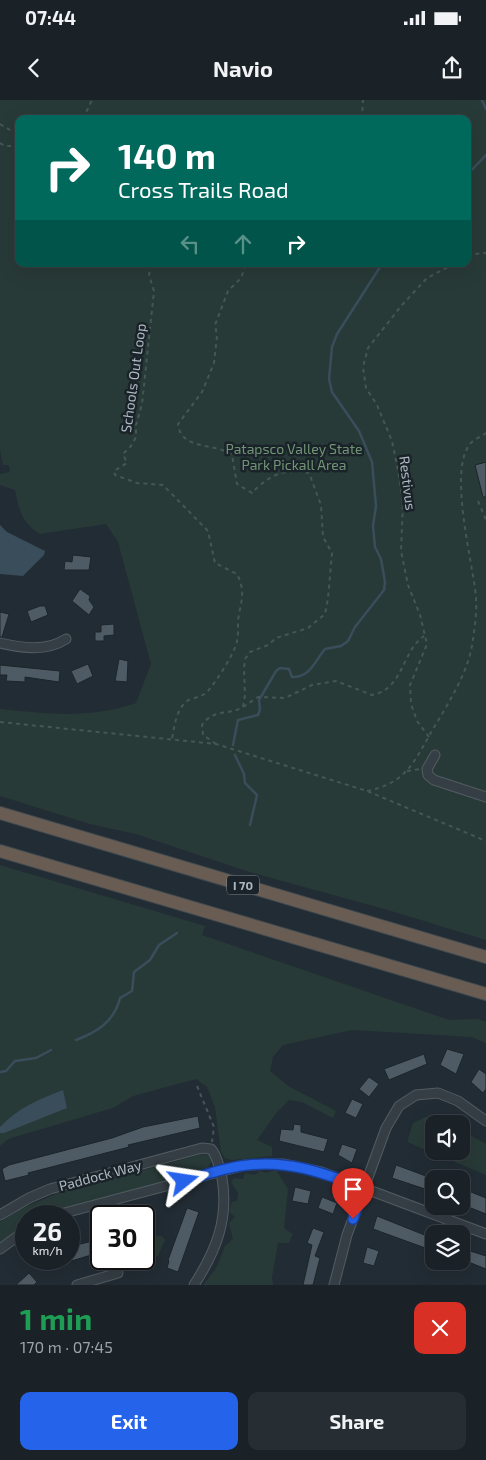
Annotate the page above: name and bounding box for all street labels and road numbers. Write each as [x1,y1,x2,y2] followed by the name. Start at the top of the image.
[117,322,149,434] street label: Schools Out Loop
[396,455,420,511] street label: Restivus
[227,876,259,894] road number: I 70
[57,1156,144,1194] street label: Paddock Way

